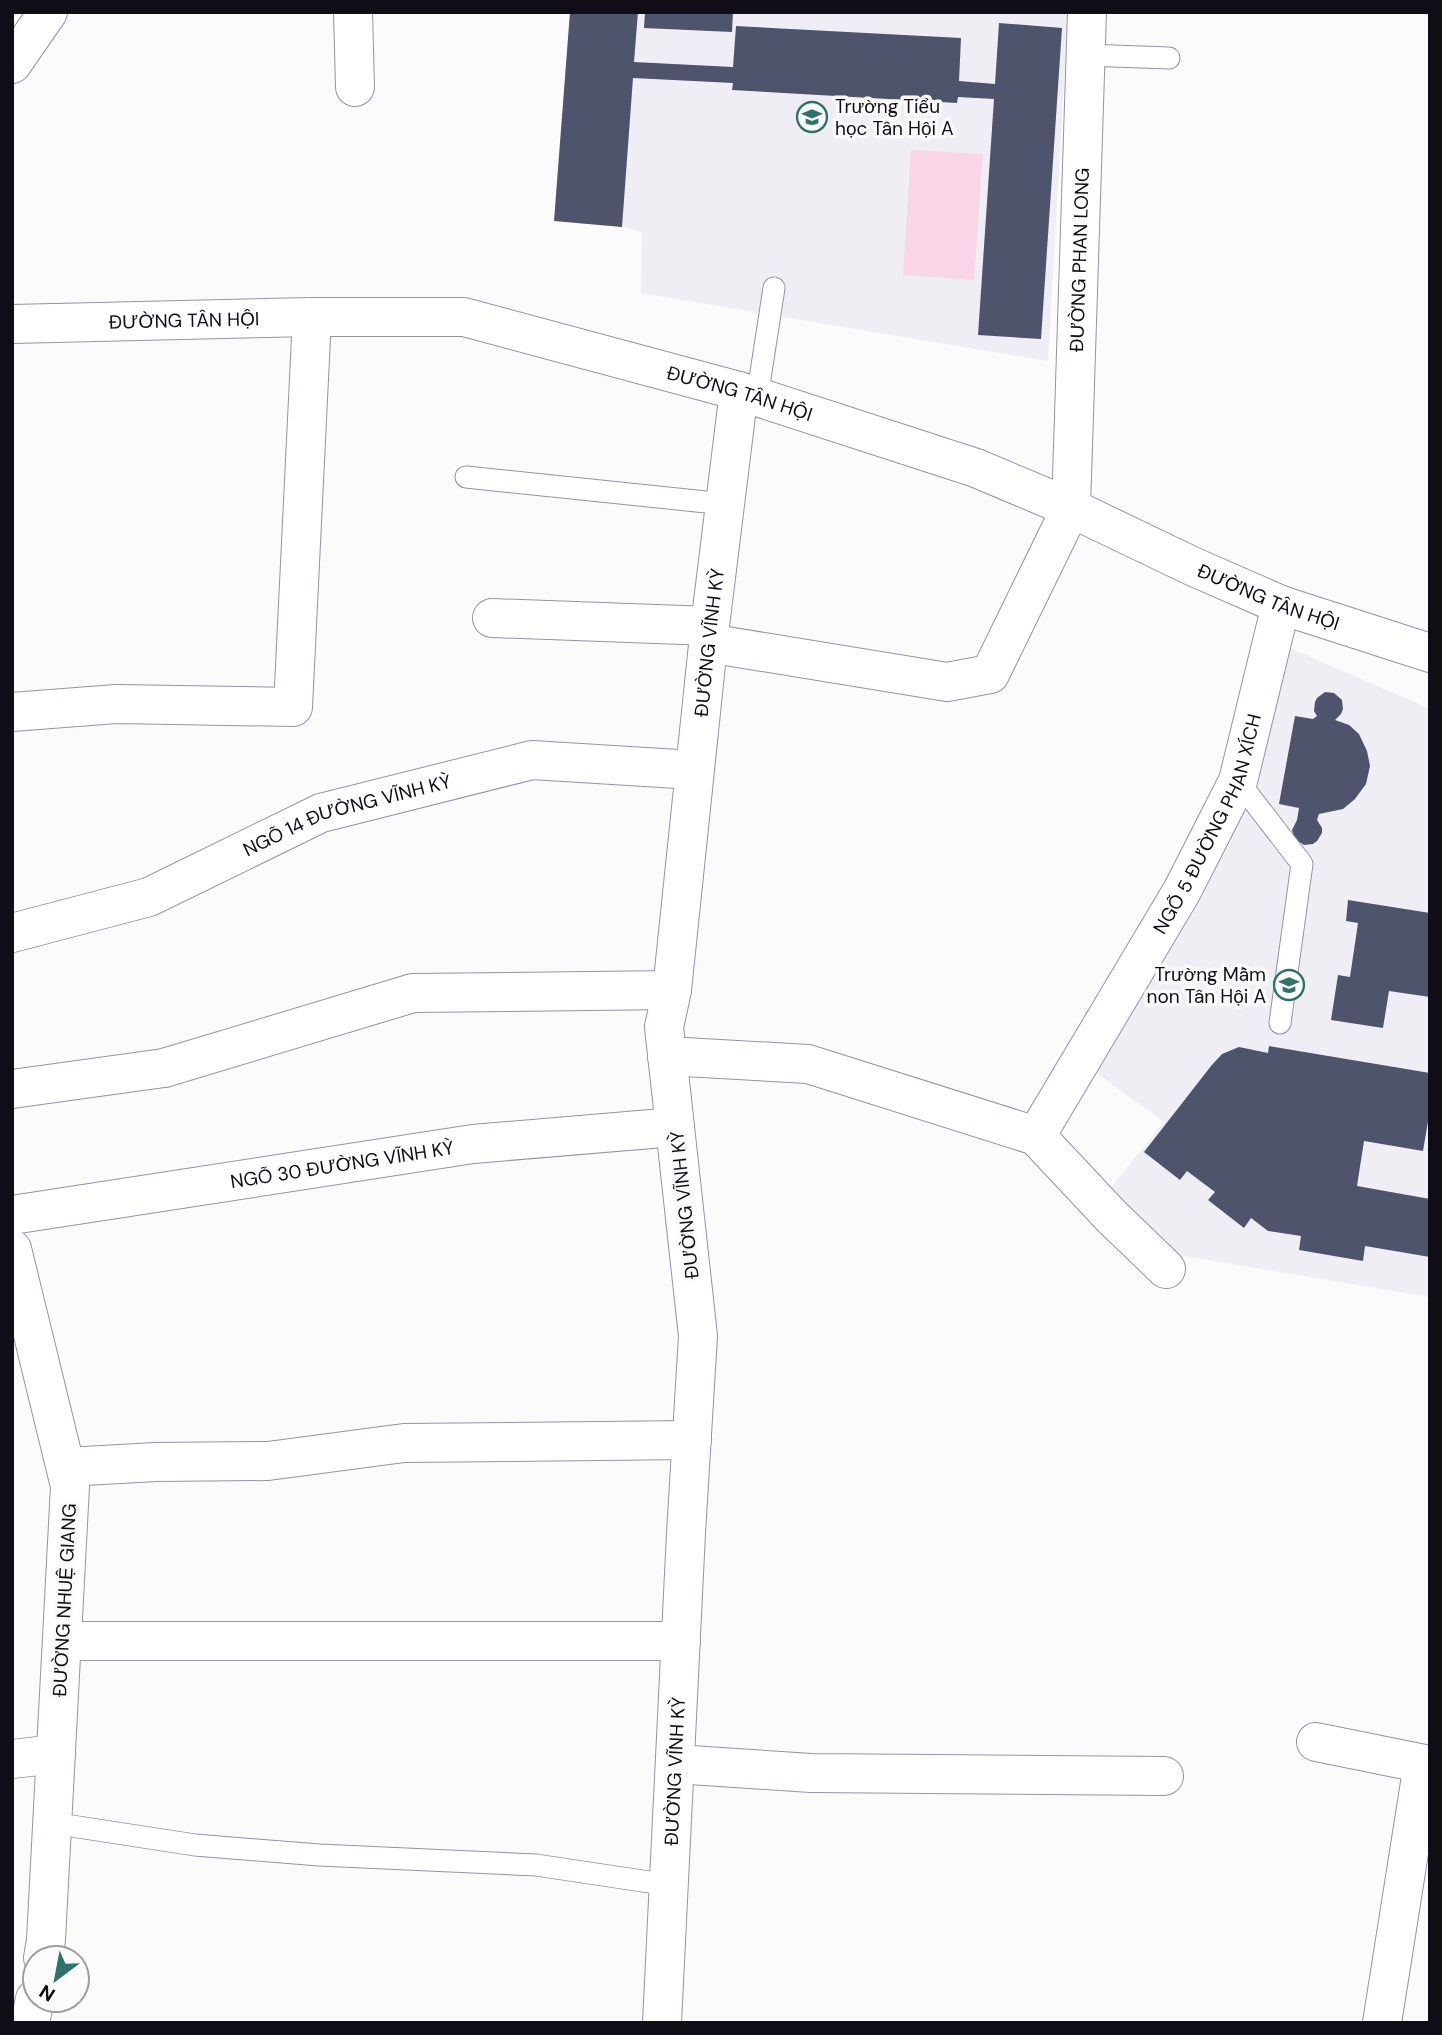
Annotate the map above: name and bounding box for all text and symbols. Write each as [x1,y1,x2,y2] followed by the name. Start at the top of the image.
[835,94,954,141] place label: Trường Tiểu học Tân Hội A
[795,100,829,134] school or university icon: Trường Tiểu học Tân Hội A
[1064,167,1095,352] street label: ĐƯỜNG PHAN LONG
[108,306,260,335] street label: ĐƯỜNG TÂN HỘI
[664,360,816,427] street label: ĐƯỜNG TÂN HỘI
[1193,558,1343,636] street label: ĐƯỜNG TÂN HỘI
[689,567,730,718] street label: ĐƯỜNG VĨNH KỲ
[1147,711,1267,938] street label: NGÕ 5 ĐƯỜNG PHAN XÍCH
[239,769,454,862] street label: NGÕ 14 ĐƯỜNG VĨNH KỲ
[1147,962,1266,1009] place label: Trường Mầm non Tân Hội A
[1272,968,1306,1002] school or university icon: Trường Mầm non Tân Hội A
[664,1130,705,1280] street label: ĐƯỜNG VĨNH KỲ
[229,1135,456,1194] street label: NGÕ 30 ĐƯỜNG VĨNH KỲ
[47,1503,82,1697] street label: ĐƯỜNG NHUỆ GIANG
[659,1696,691,1846] street label: ĐƯỜNG VĨNH KỲ
[21,1944,91,2014] north arrow
[35,1979,60,2007] text: N

